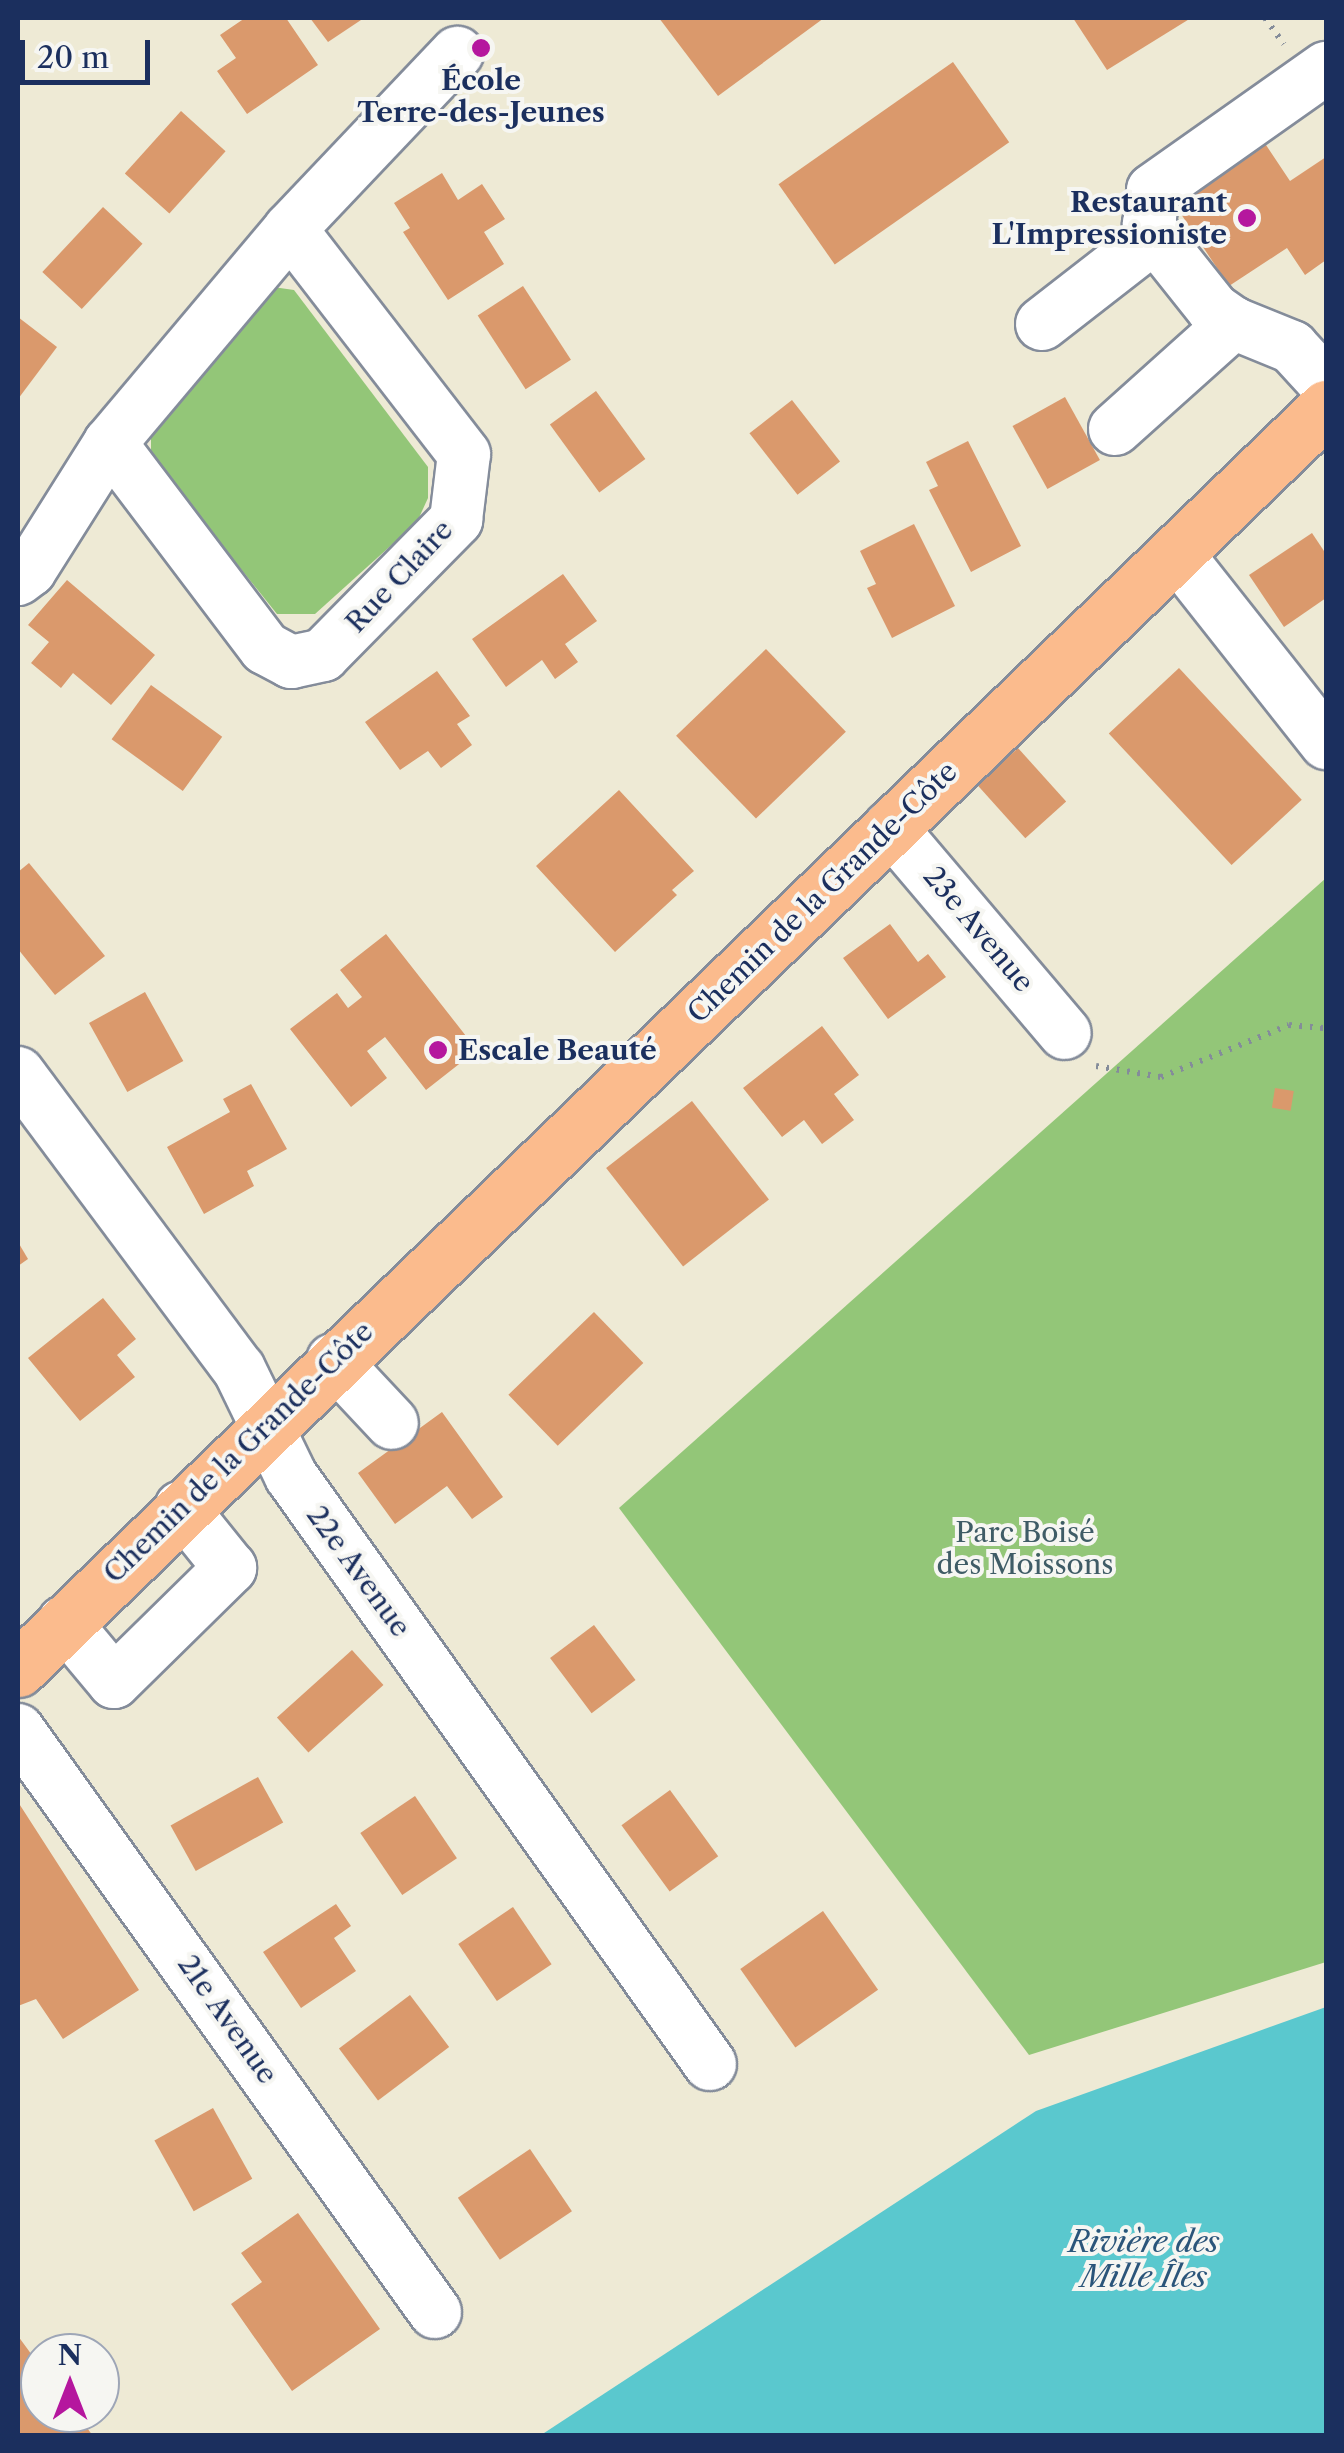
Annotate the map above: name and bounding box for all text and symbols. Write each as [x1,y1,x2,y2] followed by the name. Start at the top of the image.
[25,20,155,82] scale bar
[470,37,492,59] marker: École Terre-des-Jeunes
[37,39,109,76] text: 20 m
[357,63,605,129] place label: École Terre-des-Jeunes
[991,185,1227,251] place label: Restaurant L'Impressioniste
[1236,207,1258,229] marker: Restaurant L'Impressioniste
[339,513,459,639] street label: Rue Claire
[680,754,964,1030] street label: Chemin de la Grande-Côte
[917,859,1041,999] street label: 23e Avenue
[458,1033,657,1067] place label: Escale Beauté
[427,1039,449,1061] marker: Escale Beauté
[96,1314,380,1590] street label: Chemin de la Grande-Côte
[300,1498,418,1644] street label: 22e Avenue
[937,1515,1113,1581] park label: Parc Boisé des Moissons
[171,1948,285,2090] street label: 21e Avenue
[1069,2224,1219,2294] water label: Rivière des Mille Îles
[20,2333,120,2433] north arrow
[58,2338,82,2372] text: N

